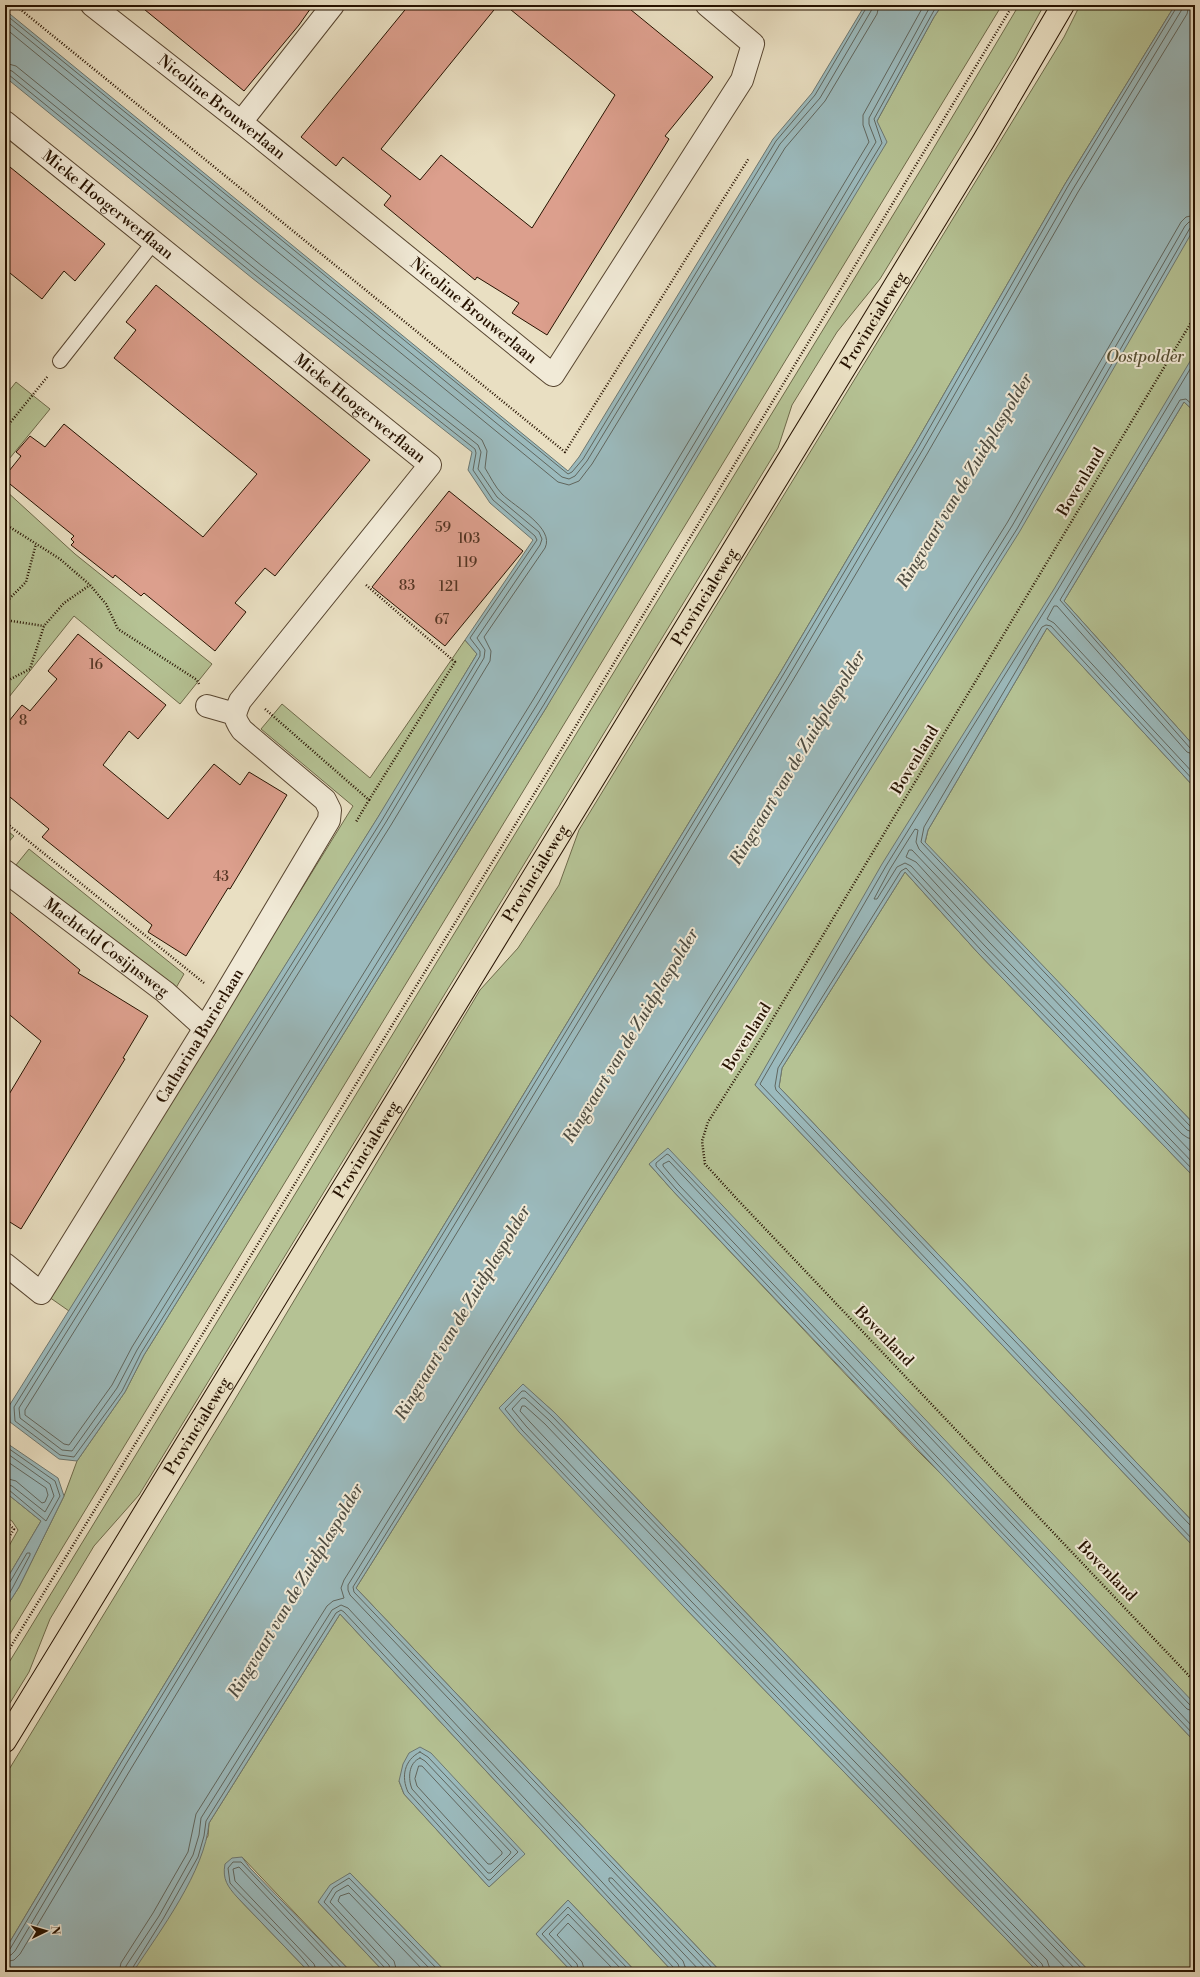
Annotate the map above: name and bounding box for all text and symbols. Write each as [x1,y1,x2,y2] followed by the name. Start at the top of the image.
[154,50,290,164] street label: Nicoline Brouwerlaan
[38,146,178,264] street label: Mieke Hoogerwerflaan
[406,253,542,368] street label: Nicoline Brouwerlaan
[836,267,911,373] street label: Provincialeweg
[1106,347,1185,367] park label: Oostpolder
[290,349,430,468] street label: Mieke Hoogerwerflaan
[892,369,1038,593] water label: Ringvaart van de Zuidplaspolder
[1052,444,1109,521] street label: Bovenland
[435,519,451,537] house number: 59
[458,530,481,548] house number: 103
[667,544,742,649] street label: Provincialeweg
[457,554,477,572] house number: 119
[399,577,415,595] house number: 83
[439,578,459,596] house number: 121
[435,611,449,629] house number: 67
[725,646,871,870] water label: Ringvaart van de Zuidplaspolder
[89,656,104,674] house number: 16
[19,712,27,730] house number: 8
[886,722,943,799] street label: Bovenland
[498,820,573,926] street label: Provincialeweg
[213,868,229,886] house number: 43
[40,894,174,1002] street label: Machteld Cosijnsweg
[558,924,704,1148] water label: Ringvaart van de Zuidplaspolder
[152,964,248,1107] street label: Catharina Burierlaan
[718,999,776,1076] street label: Bovenland
[329,1097,404,1202] street label: Provincialeweg
[390,1201,536,1425] water label: Ringvaart van de Zuidplaspolder
[849,1301,918,1371] street label: Bovenland
[160,1373,235,1479] street label: Provincialeweg
[223,1479,369,1703] water label: Ringvaart van de Zuidplaspolder
[1072,1536,1141,1606] street label: Bovenland
[26,1911,66,1951] north arrow
[48,1925,62,1935] text: N

